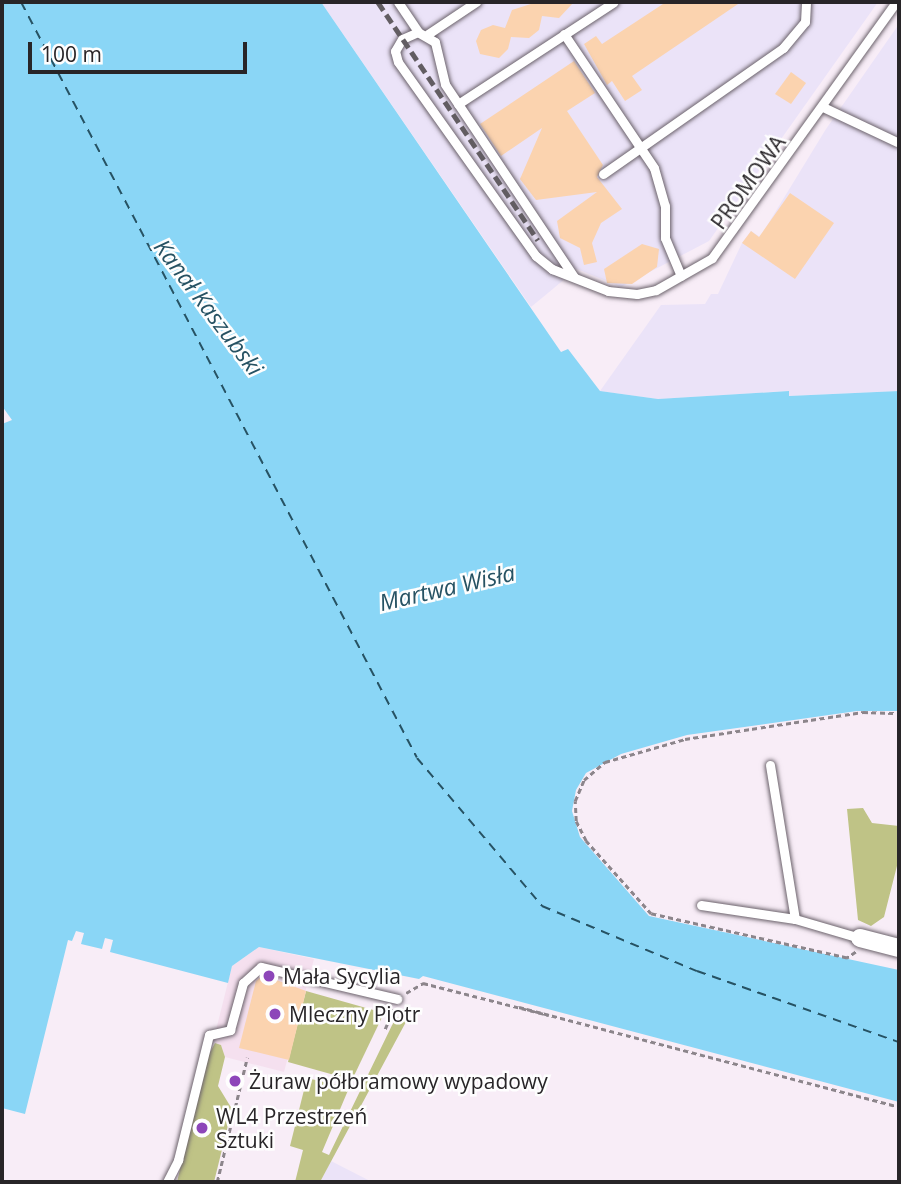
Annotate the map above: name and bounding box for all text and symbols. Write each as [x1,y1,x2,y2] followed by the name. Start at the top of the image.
[32,28,250,72] scale bar
[41,40,102,68] text: 100 m
[706,130,790,234] street label: PROMOWA
[149,233,269,381] water label: Kanał Kaszubski
[376,558,518,616] water label: Martwa Wisła
[283,963,401,989] place label: Mała Sycylia
[261,968,277,984] marker: Mała Sycylia
[289,1001,420,1027] place label: Mleczny Piotr
[267,1006,283,1022] marker: Mleczny Piotr
[249,1068,548,1094] place label: Żuraw półbramowy wypadowy
[227,1073,243,1089] marker: Żuraw półbramowy wypadowy
[216,1103,367,1153] place label: WL4 Przestrzeń Sztuki
[194,1120,210,1136] marker: WL4 Przestrzeń Sztuki

